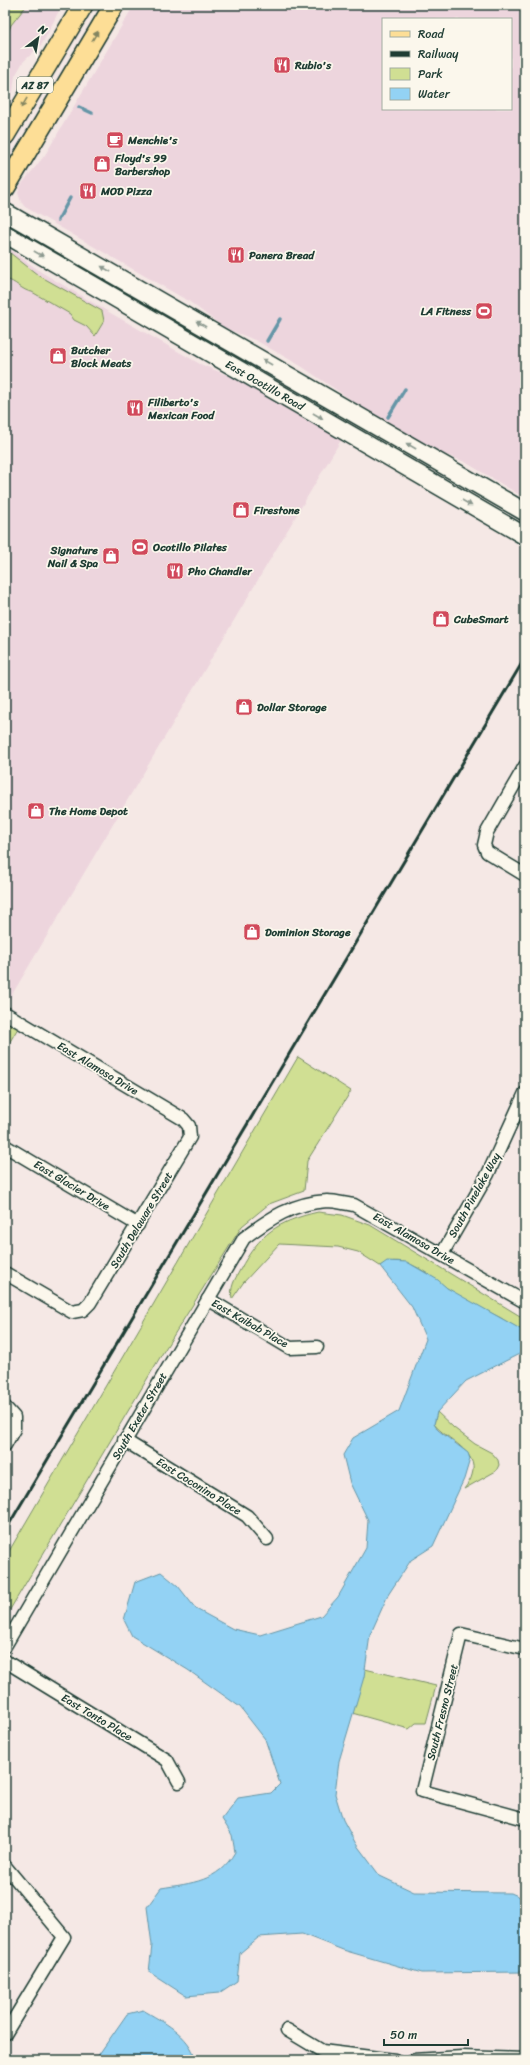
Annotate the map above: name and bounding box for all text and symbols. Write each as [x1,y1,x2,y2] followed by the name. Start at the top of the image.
[18,18,58,58] north arrow
[382,18,512,110] legend
[34,19,51,40] text: N
[418,23,445,45] text: Road
[92,30,99,42] one-way arrow
[418,43,459,65] text: Railway
[272,55,292,75] restaurant icon: Rubio's
[294,56,332,75] place label: Rubio's
[418,63,443,85] text: Park
[17,77,53,93] road number: AZ 87
[418,83,451,105] text: Water
[21,97,28,109] one-way arrow
[105,130,125,150] cafe icon: Menchie's
[127,131,178,150] place label: Menchie's
[114,149,170,181] place label: Floyd's 99 Barbershop
[92,154,112,174] shop icon: Floyd's 99 Barbershop
[78,181,98,201] restaurant icon: MOD Pizza
[100,182,152,201] place label: MOD Pizza
[226,245,246,265] restaurant icon: Panera Bread
[249,246,315,265] place label: Panera Bread
[33,251,45,258] one-way arrow
[100,266,111,273] one-way arrow
[474,301,494,321] sports icon: LA Fitness
[421,302,472,321] place label: LA Fitness
[195,320,206,327] one-way arrow
[71,341,132,373] place label: Butcher Block Meats
[48,346,68,366] shop icon: Butcher Block Meats
[222,355,309,416] street label: East Ocotillo Road
[261,359,273,366] one-way arrow
[147,393,215,425] place label: Filiberto's Mexican Food
[125,398,145,418] restaurant icon: Filiberto's Mexican Food
[312,413,324,420] one-way arrow
[405,443,417,450] one-way arrow
[231,500,251,520] shop icon: Firestone
[461,500,473,507] one-way arrow
[253,501,300,520] place label: Firestone
[130,537,150,557] sports icon: Ocotillo Pilates
[152,538,228,557] place label: Ocotillo Pilates
[47,541,98,573] place label: Signature Nail & Spa
[101,546,121,566] shop icon: Signature Nail & Spa
[165,561,185,581] restaurant icon: Pho Chandler
[188,562,253,581] place label: Pho Chandler
[431,609,451,629] shop icon: CubeSmart
[453,610,509,629] place label: CubeSmart
[234,697,254,717] shop icon: Dollar Storage
[257,698,327,717] place label: Dollar Storage
[26,801,46,821] shop icon: The Home Depot
[49,802,128,821] place label: The Home Depot
[242,922,262,942] shop icon: Dominion Storage
[265,923,351,942] place label: Dominion Storage
[53,1037,143,1101] street label: East Alamosa Drive
[443,1149,506,1242] street label: South Pinelake Way
[30,1155,114,1216] street label: East Glacier Drive
[105,1168,178,1272] street label: South Delaware Street
[369,1207,459,1270] street label: East Alamosa Drive
[208,1294,292,1354] street label: East Kaibab Place
[107,1369,172,1464] street label: South Exeter Street
[152,1453,245,1521] street label: East Coconino Place
[421,1662,464,1762] street label: South Fresno Street
[57,1689,136,1746] street label: East Tonto Place
[384,2021,468,2047] scale bar
[390,2024,417,2046] text: 50 m

